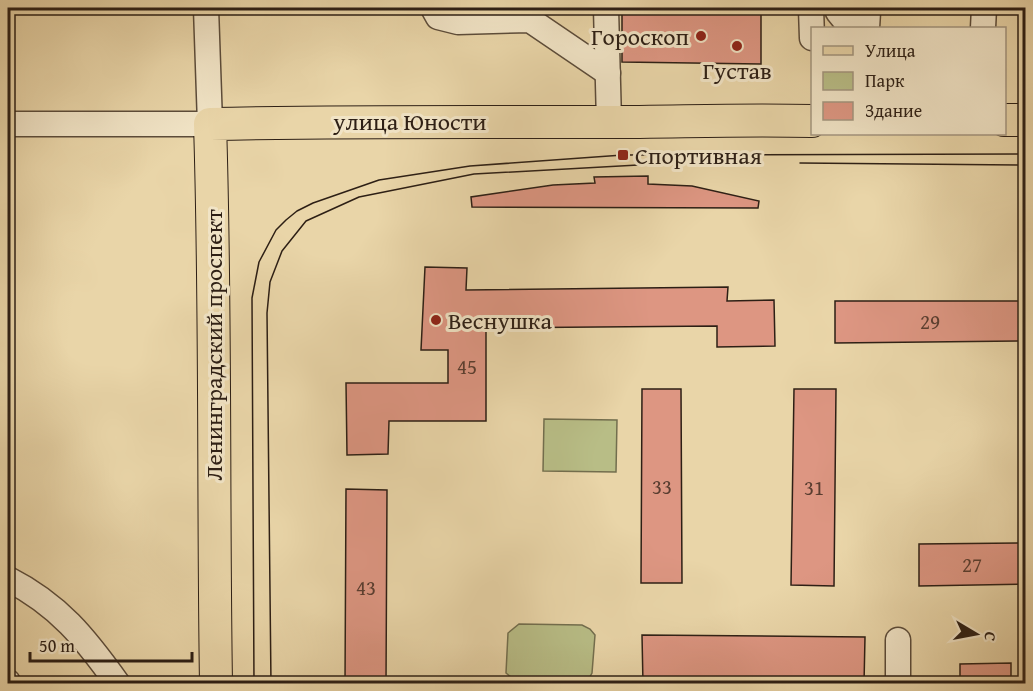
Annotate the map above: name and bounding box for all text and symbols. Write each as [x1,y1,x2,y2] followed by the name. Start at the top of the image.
[591,19,689,54] place label: Гороскоп
[811,27,1006,135] legend
[694,29,708,43] marker: Гороскоп
[865,37,916,64] text: Улица
[730,39,744,53] marker: Густав
[702,53,772,88] place label: Густав
[865,67,905,94] text: Парк
[865,97,922,124] text: Здание
[332,104,487,139] street label: улица Юности
[635,138,762,173] place label: Спортивная
[616,148,630,162] marker: Спортивная
[196,209,231,481] street label: Ленинградский проспект
[448,303,552,338] place label: Веснушка
[920,306,940,337] house number: 29
[429,313,443,327] marker: Веснушка
[457,351,477,382] house number: 45
[652,471,672,502] house number: 33
[804,472,824,503] house number: 31
[962,549,982,580] house number: 27
[356,572,376,603] house number: 43
[946,604,1006,664] north arrow
[30,625,192,663] scale bar
[978,630,1003,643] text: С
[39,632,75,659] text: 50 m

